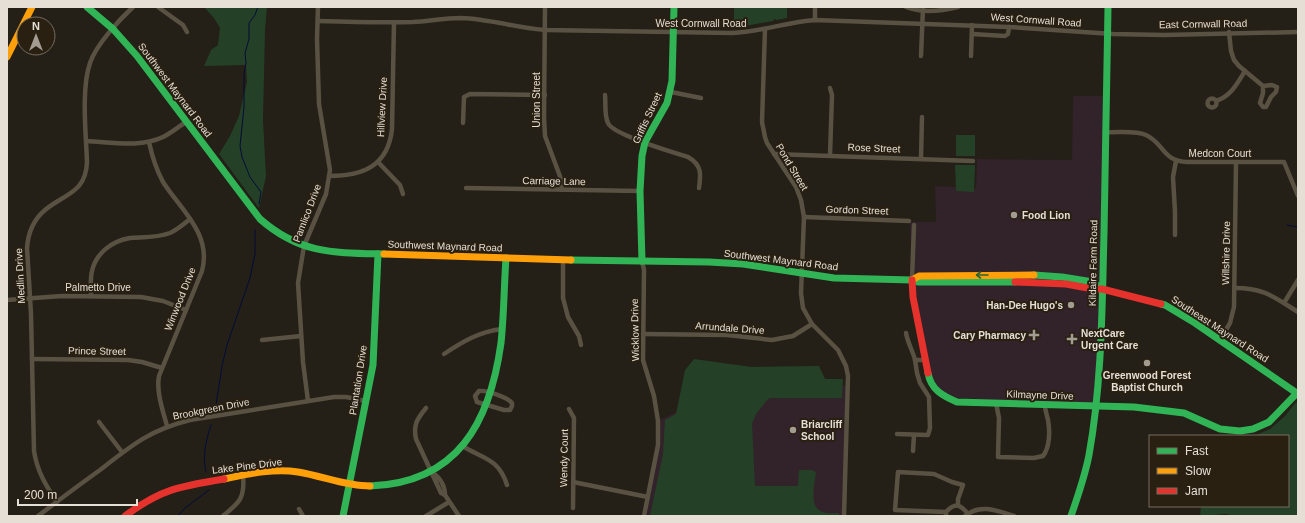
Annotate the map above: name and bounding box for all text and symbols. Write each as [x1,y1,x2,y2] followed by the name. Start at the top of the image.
[990,11,1082,29] street label: West Cornwall Road
[16,16,56,56] north arrow
[656,18,746,29] street label: West Cornwall Road
[1159,18,1247,30] street label: East Cornwall Road
[32,20,40,32] text: N
[136,41,214,139] street label: Southwest Maynard Road
[531,72,542,128] street label: Union Street
[375,76,389,137] street label: Hillview Drive
[630,90,664,145] street label: Griffis Street
[774,142,810,193] street label: Pond Street
[847,142,901,154] street label: Rose Street
[1189,148,1252,159] street label: Medcon Court
[522,175,586,187] street label: Carriage Lane
[291,182,323,244] street label: Pamlico Drive
[825,203,889,217] street label: Gordon Street
[1009,210,1019,220] marker: Food Lion
[1022,210,1070,221] place label: Food Lion
[1087,220,1099,306] street label: Kildaire Farm Road
[1220,221,1232,285] street label: Willshire Drive
[387,238,503,254] street label: Southwest Maynard Road
[13,248,27,304] street label: Medlin Drive
[723,248,839,272] street label: Southwest Maynard Road
[162,265,198,332] street label: Winwood Drive
[976,271,989,279] one-way arrow
[65,282,131,293] street label: Palmetto Drive
[1169,294,1271,364] street label: Southeast Maynard Road
[629,298,641,361] street label: Wicklow Drive
[986,300,1063,311] place label: Han-Dee Hugo's
[1066,300,1076,310] marker: Han-Dee Hugo's
[695,320,765,336] street label: Arrundale Drive
[1081,328,1139,351] place label: NextCare Urgent Care
[953,330,1026,341] place label: Cary Pharmacy
[1029,330,1039,340] marker: Cary Pharmacy
[1066,333,1078,345] marker: NextCare Urgent Care
[347,344,369,416] street label: Plantation Drive
[68,345,126,357] street label: Prince Street
[1142,358,1152,368] marker: Greenwood Forest Baptist Church
[1103,370,1192,393] place label: Greenwood Forest Baptist Church
[1006,388,1074,402] street label: Kilmayne Drive
[172,396,251,422] street label: Brookgreen Drive
[801,419,843,442] place label: Briarcliff School
[788,425,798,435] marker: Briarcliff School
[558,429,570,487] street label: Wendy Court
[1149,435,1289,507] legend
[1185,444,1209,458] text: Fast
[211,456,283,476] street label: Lake Pine Drive
[1185,464,1211,478] text: Slow
[18,481,137,507] scale bar
[1185,484,1208,498] text: Jam
[24,488,57,502] text: 200 m

